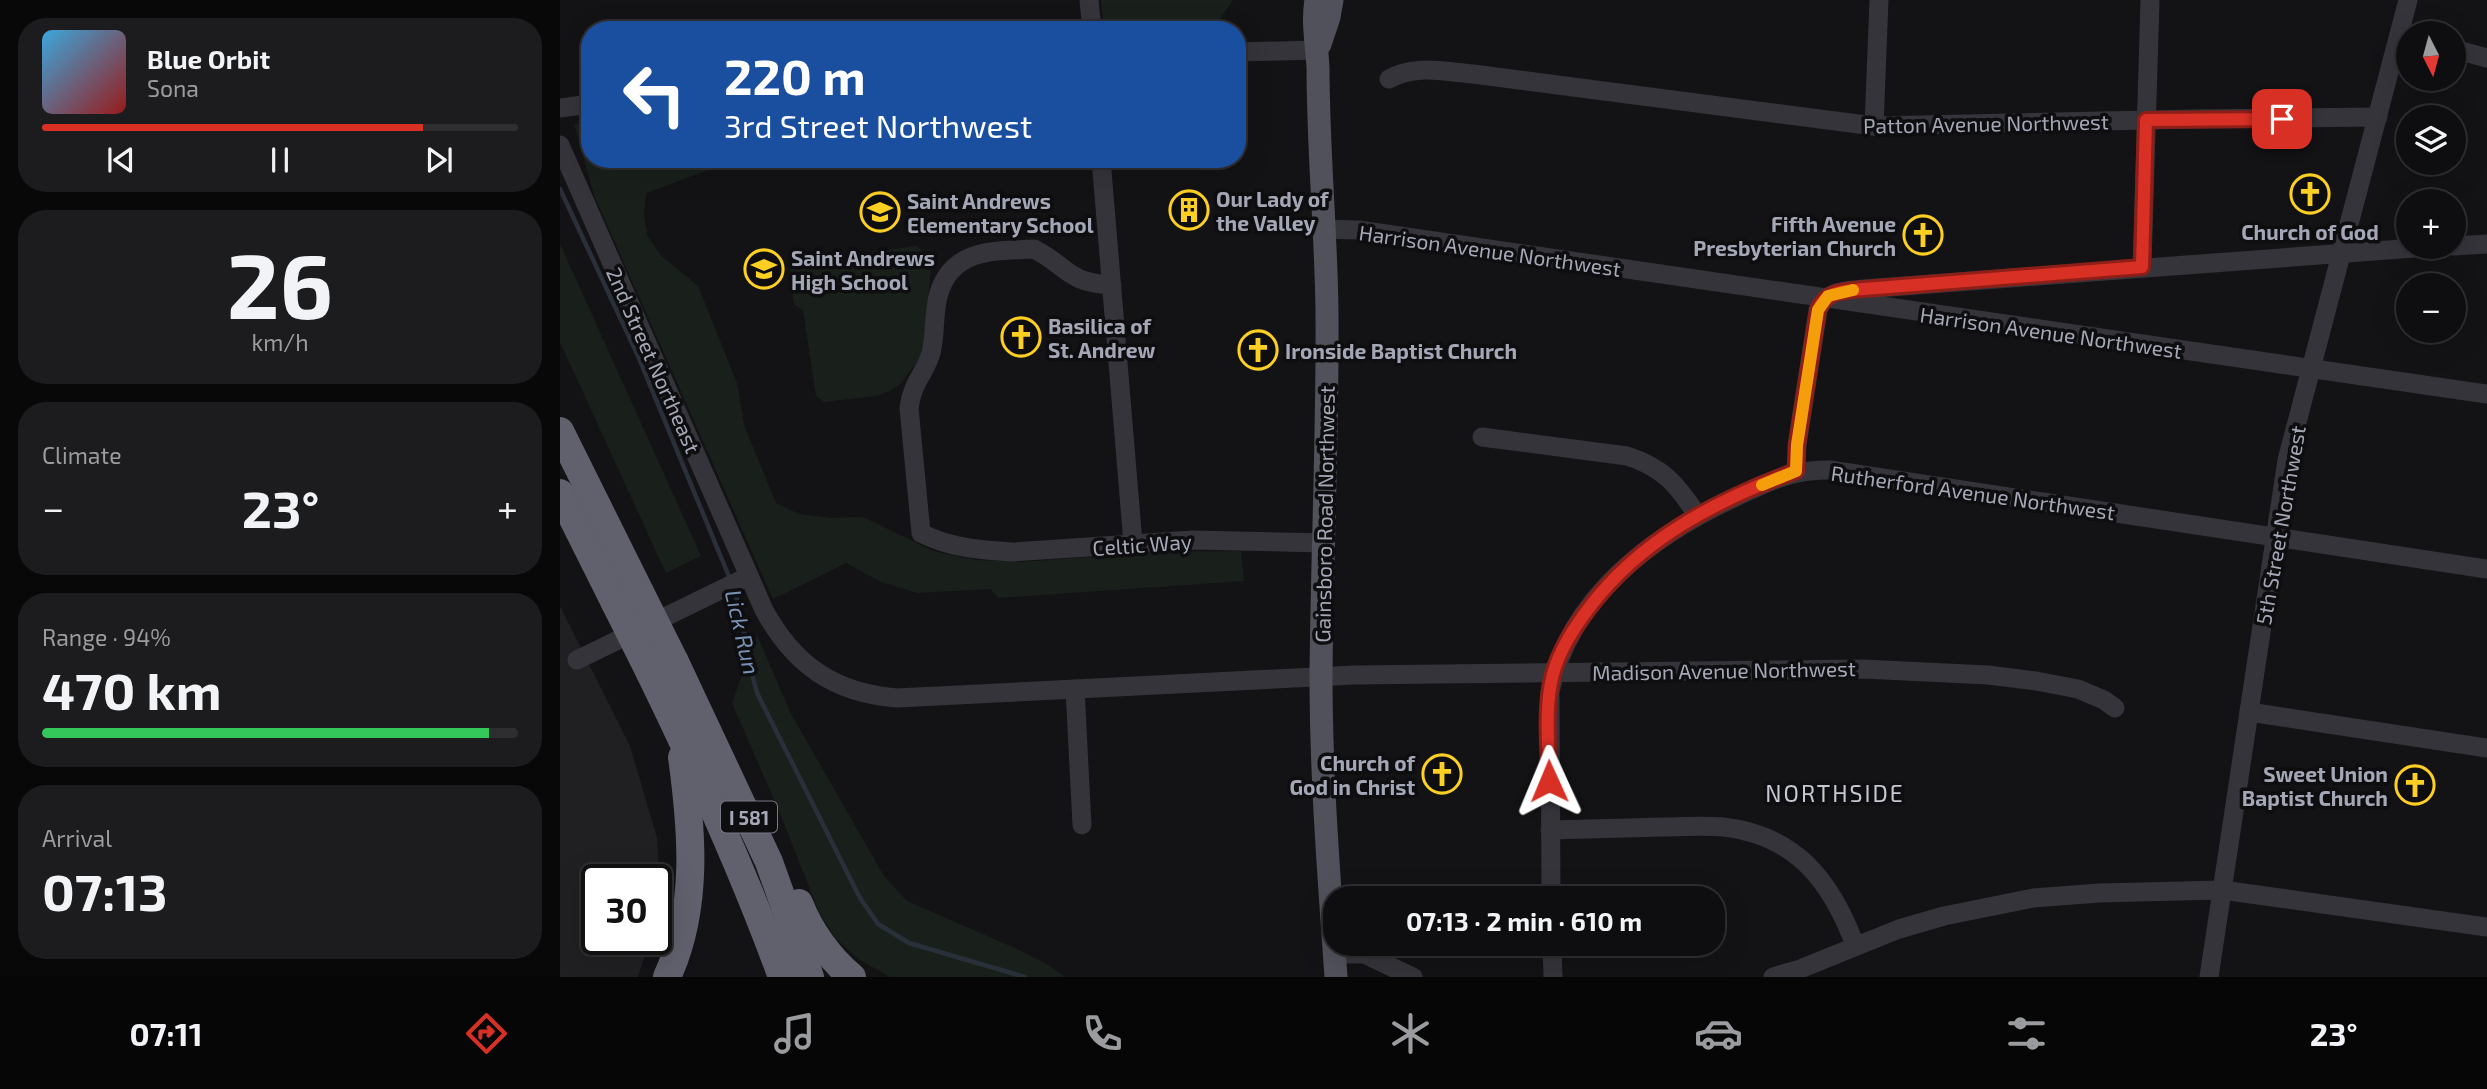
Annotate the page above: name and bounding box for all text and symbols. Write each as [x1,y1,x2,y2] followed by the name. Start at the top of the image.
[2396,21,2466,91] north arrow
[2396,21,2466,343] map controls
[147,43,270,74] text: Blue Orbit
[724,46,866,105] text: 220 m
[609,49,700,140] icon: left
[147,74,199,102] text: Sona
[2252,89,2312,149] pin
[2263,100,2301,138] icon: arrive
[2396,105,2466,175] button: layers
[724,106,1032,144] text: 3rd Street Northwest
[1863,108,2109,138] street label: Patton Avenue Northwest
[102,141,140,179] icon: previous
[261,141,299,179] icon: pause
[420,141,458,179] icon: next
[2289,173,2331,215] church icon: Church of God
[1216,186,1329,236] place label: Our Lady of the Valley
[907,188,1094,238] place label: Saint Andrews Elementary School
[1168,189,1210,231] building icon: Our Lady of the Valley
[2396,189,2466,259] button: +
[859,191,901,233] school or university icon: Saint Andrews Elementary School
[1693,211,1896,261] place label: Fifth Avenue Presbyterian Church
[1902,214,1944,256] church icon: Fifth Avenue Presbyterian Church
[1357,219,1623,281] street label: Harrison Avenue Northwest
[2241,219,2379,244] place label: Church of God
[227,228,333,337] text: 26
[791,245,935,294] place label: Saint Andrews High School
[743,248,785,290] school or university icon: Saint Andrews High School
[602,263,706,457] street label: 2nd Street Northeast
[2396,273,2466,343] button: −
[1918,301,2184,363] street label: Harrison Avenue Northwest
[1048,313,1155,362] place label: Basilica of St. Andrew
[1000,316,1042,358] church icon: Basilica of St. Andrew
[251,328,309,356] text: km/h
[1237,329,1279,371] church icon: Ironside Baptist Church
[1285,338,1517,363] place label: Ironside Baptist Church
[1309,385,1339,643] street label: Gainsboro Road Northwest
[2250,423,2310,627] street label: 5th Street Northwest
[42,441,122,469] text: Climate
[1829,460,2117,524] street label: Rutherford Avenue Northwest
[242,476,319,538] text: 23°
[42,484,64,530] text: −
[497,484,518,530] text: +
[1091,528,1193,560] street label: Celtic Way
[720,587,766,677] water label: Lick Run
[42,623,171,651] text: Range · 94%
[1592,655,1856,685] street label: Madison Avenue Northwest
[42,658,222,720] text: 470 km
[1512,744,1586,818] position arrow
[1289,750,1416,799] place label: Church of God in Christ
[1421,753,1463,795] church icon: Church of God in Christ
[2242,761,2388,810] place label: Sweet Union Baptist Church
[2394,764,2436,806] church icon: Sweet Union Baptist Church
[1765,779,1905,807] district label: NORTHSIDE
[721,802,777,832] road number: I 581
[42,824,112,852] text: Arrival
[42,859,168,921] text: 07:13
[581,864,672,955] speed limit sign: 30
[1406,905,1642,936] text: 07:13 · 2 min · 610 m
[462,1009,511,1058] icon: directions
[770,1009,819,1058] icon: music
[1078,1009,1127,1058] icon: phone
[1386,1009,1435,1058] icon: climate
[1694,1009,1743,1058] icon: car
[2002,1009,2051,1058] icon: filters
[130,1014,202,1052] text: 07:11
[2310,1014,2357,1052] text: 23°

